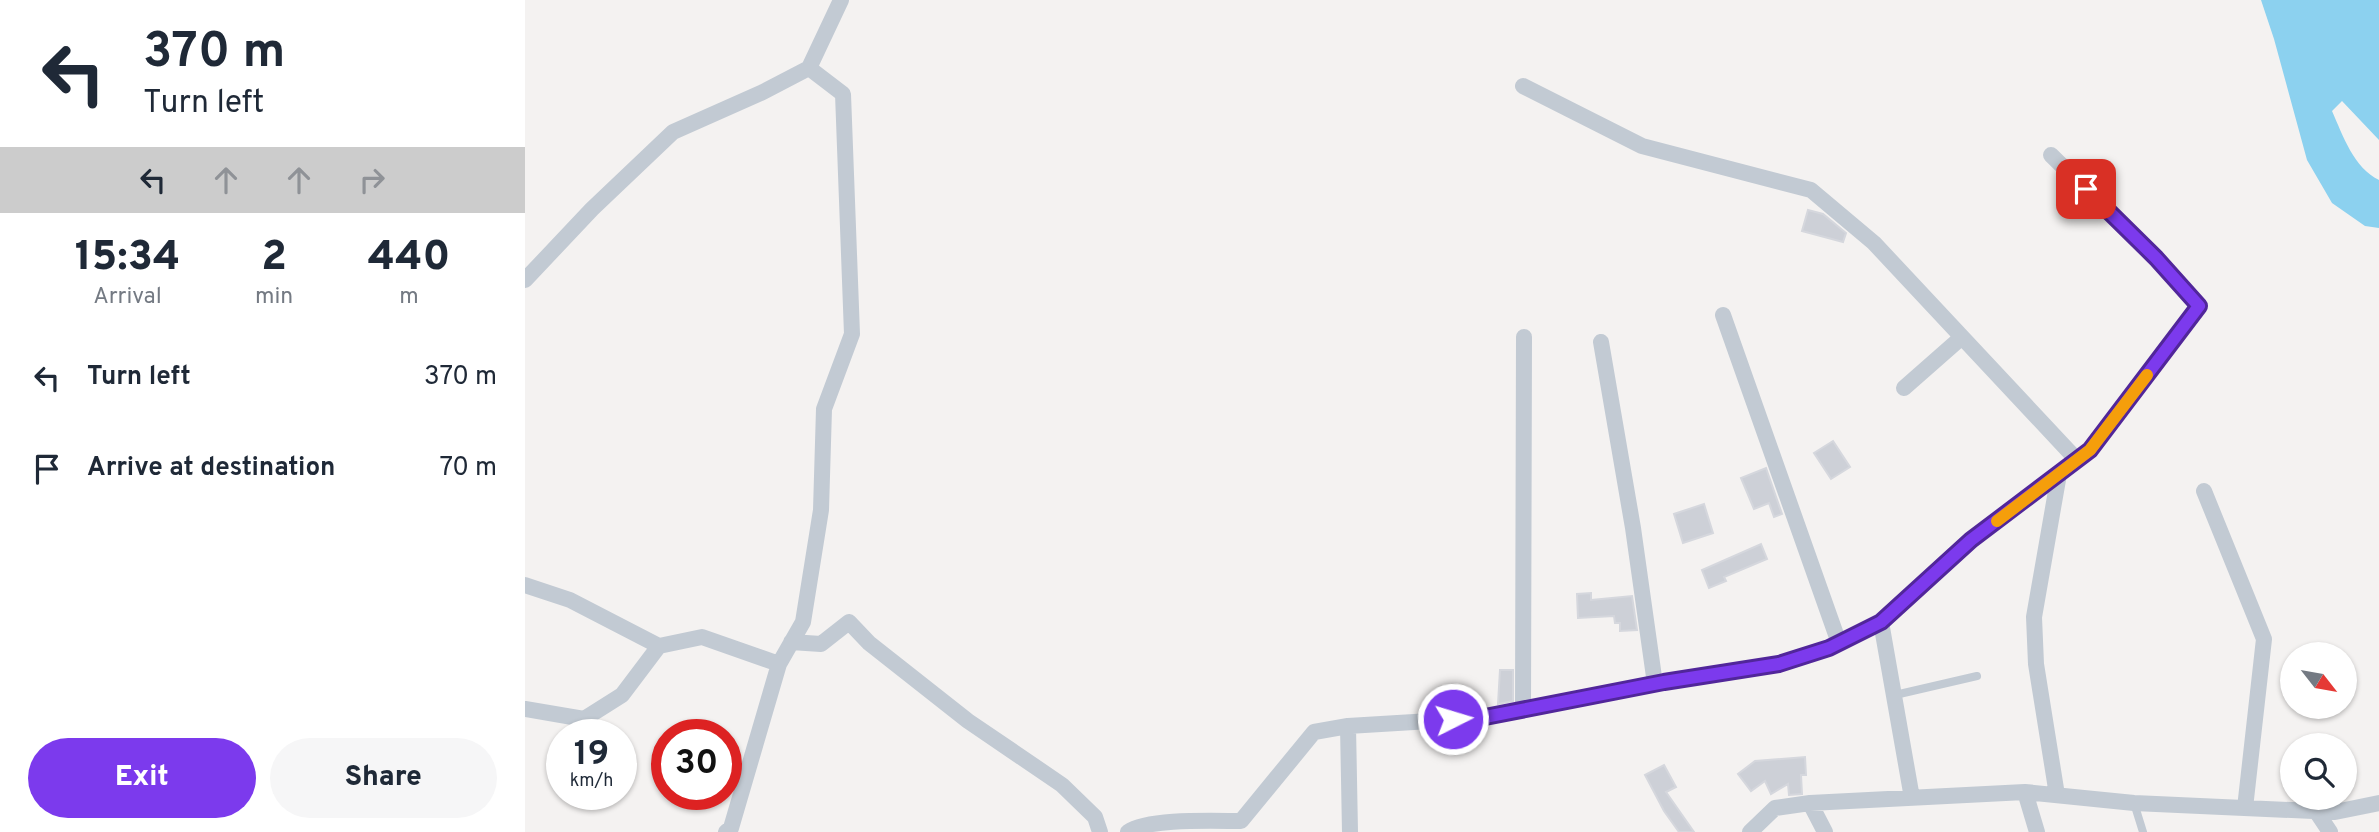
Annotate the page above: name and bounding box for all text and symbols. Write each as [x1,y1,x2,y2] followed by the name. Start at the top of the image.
[143,23,285,85] text: 370 m
[28,28,119,119] icon: left
[143,84,264,124] text: Turn left
[2056,159,2116,219] pin
[134,161,172,199] icon: left
[207,161,245,199] icon: ahead
[280,161,318,199] icon: ahead
[353,161,391,199] icon: right
[2067,170,2105,208] icon: arrive
[75,232,180,285] text: 15:34
[261,232,287,285] text: 2
[368,232,450,285] text: 440
[93,283,162,312] text: Arrival
[255,283,293,312] text: min
[399,283,419,312] text: m
[28,359,66,397] icon: left
[87,361,191,394] text: Turn left
[424,361,497,394] text: 370 m
[28,450,66,488] icon: arrive
[87,452,335,485] text: Arrive at destination
[439,452,497,485] text: 70 m
[2280,642,2357,719] north arrow
[2280,642,2357,810] map controls
[1416,682,1490,756] position arrow
[651,719,742,810] speed limit sign: 30
[574,733,609,777] text: 19
[2280,733,2357,810] button: search
[28,738,256,818] button: Exit
[270,738,497,818] button: Share
[570,770,613,793] text: km/h

